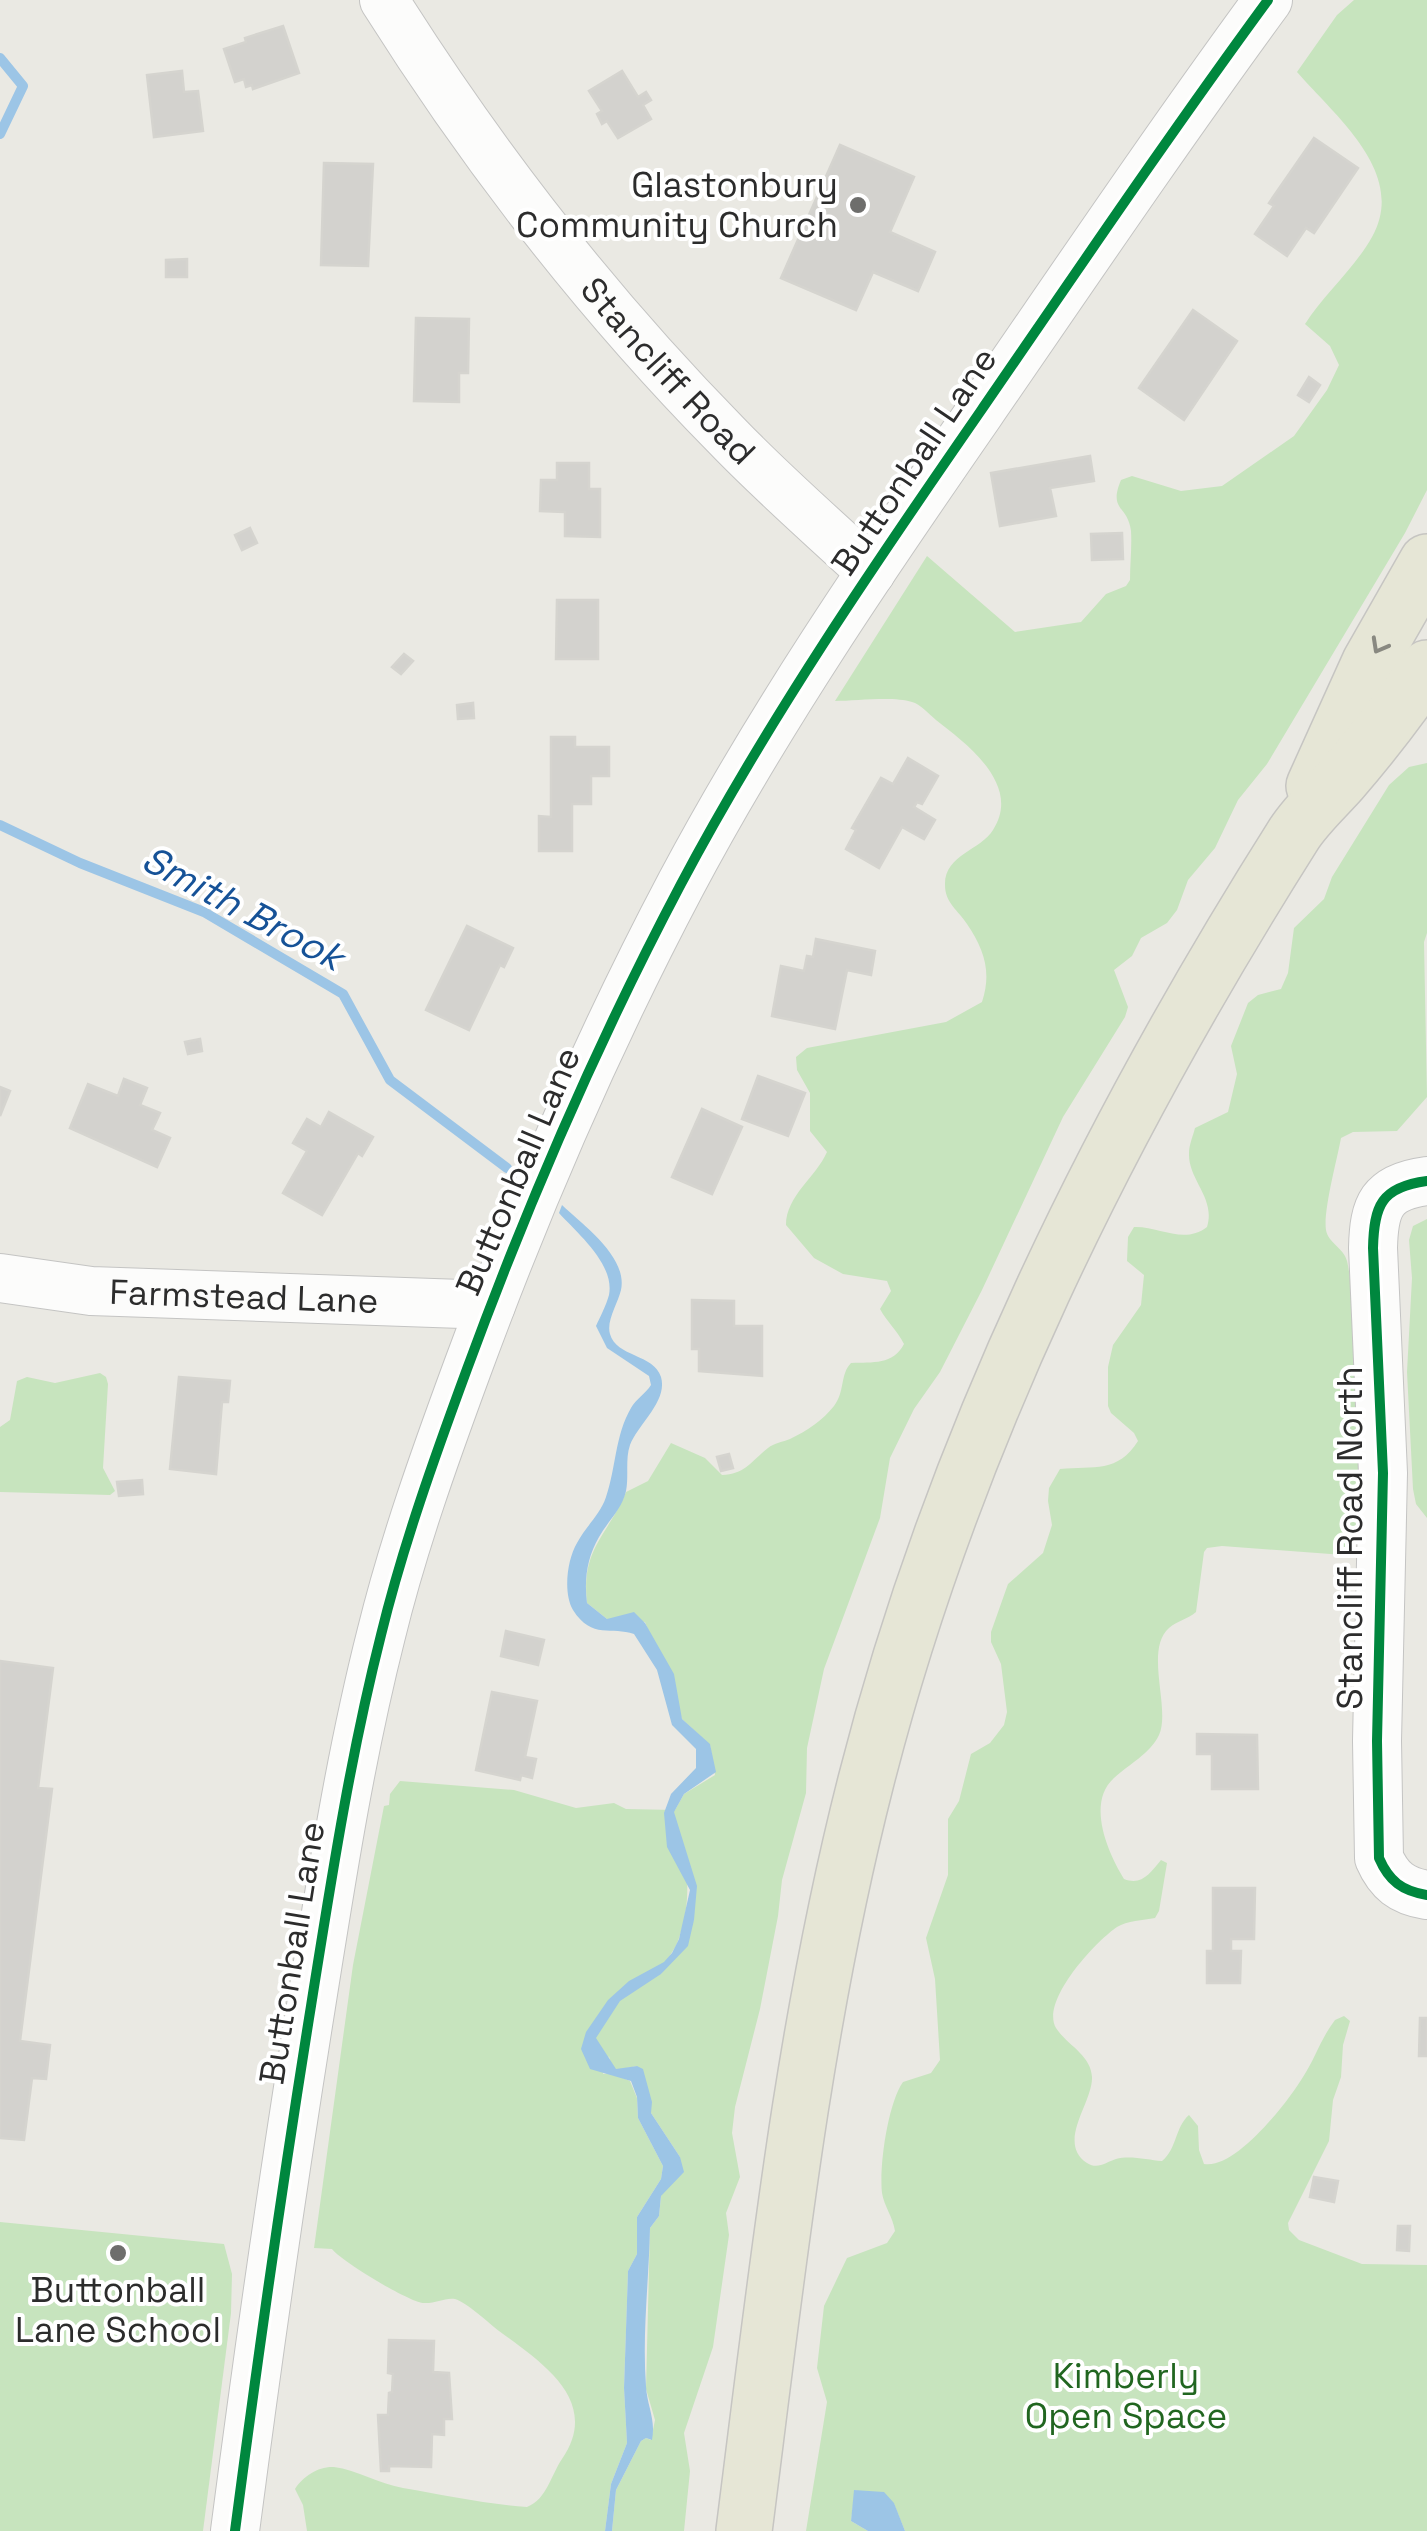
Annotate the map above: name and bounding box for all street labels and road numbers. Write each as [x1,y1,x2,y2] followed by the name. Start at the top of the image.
[571,268,765,474] street label: Stancliff Road
[822,339,1006,583] street label: Buttonball Lane
[446,1040,590,1302] street label: Buttonball Lane
[109,1270,379,1323] street label: Farmstead Lane
[1328,1366,1372,1710] street label: Stancliff Road North
[250,1819,334,2087] street label: Buttonball Lane

